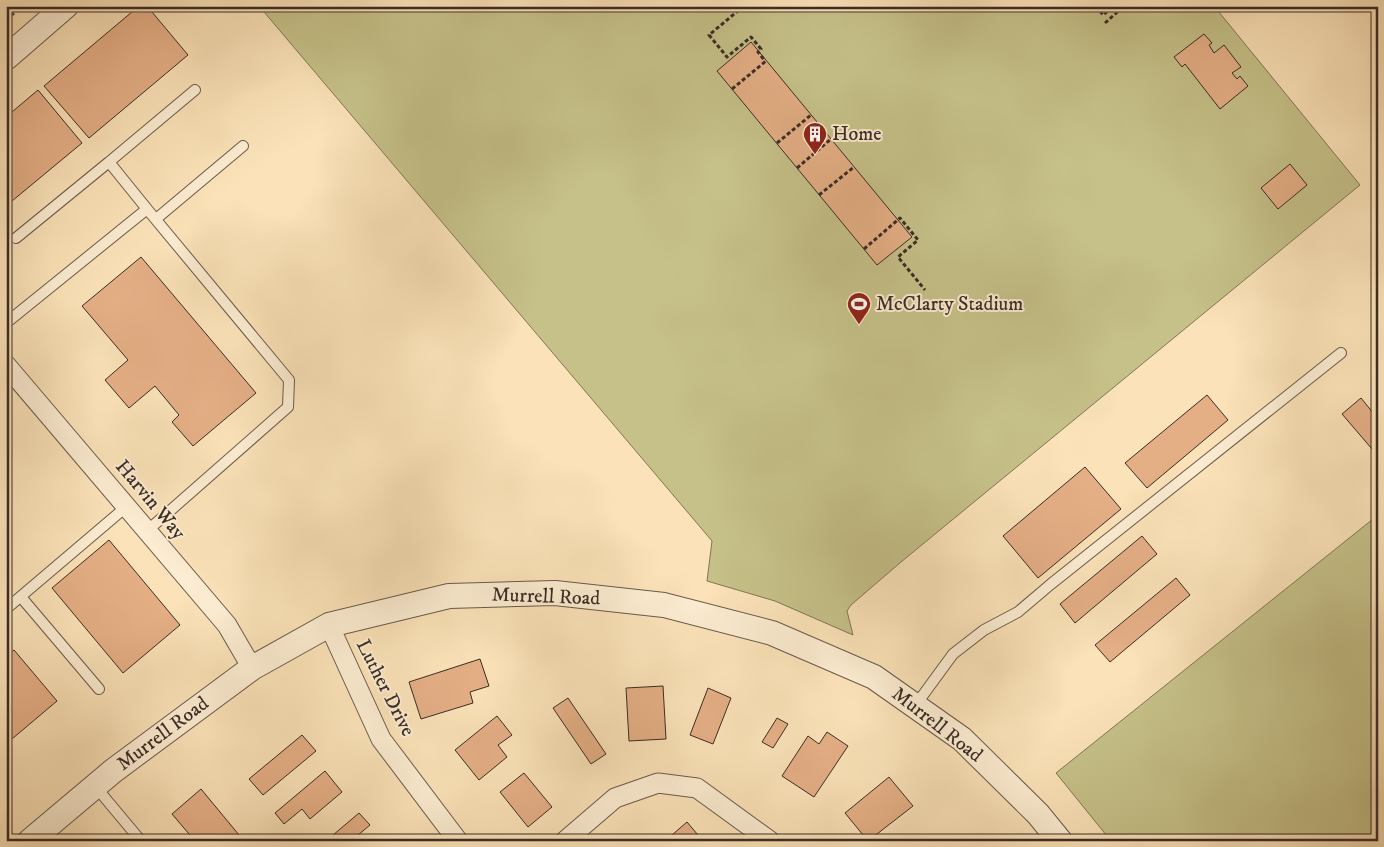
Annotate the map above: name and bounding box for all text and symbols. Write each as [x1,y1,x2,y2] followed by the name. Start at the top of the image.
[802,121,828,155] building icon: Home
[832,122,881,147] place label: Home
[846,291,872,325] sports icon: McClarty Stadium
[876,292,1023,317] place label: McClarty Stadium
[109,455,191,545] street label: Harvin Way
[491,583,601,611] street label: Murrell Road
[350,635,420,741] street label: Luther Drive
[887,682,987,768] street label: Murrell Road
[112,691,214,777] street label: Murrell Road

